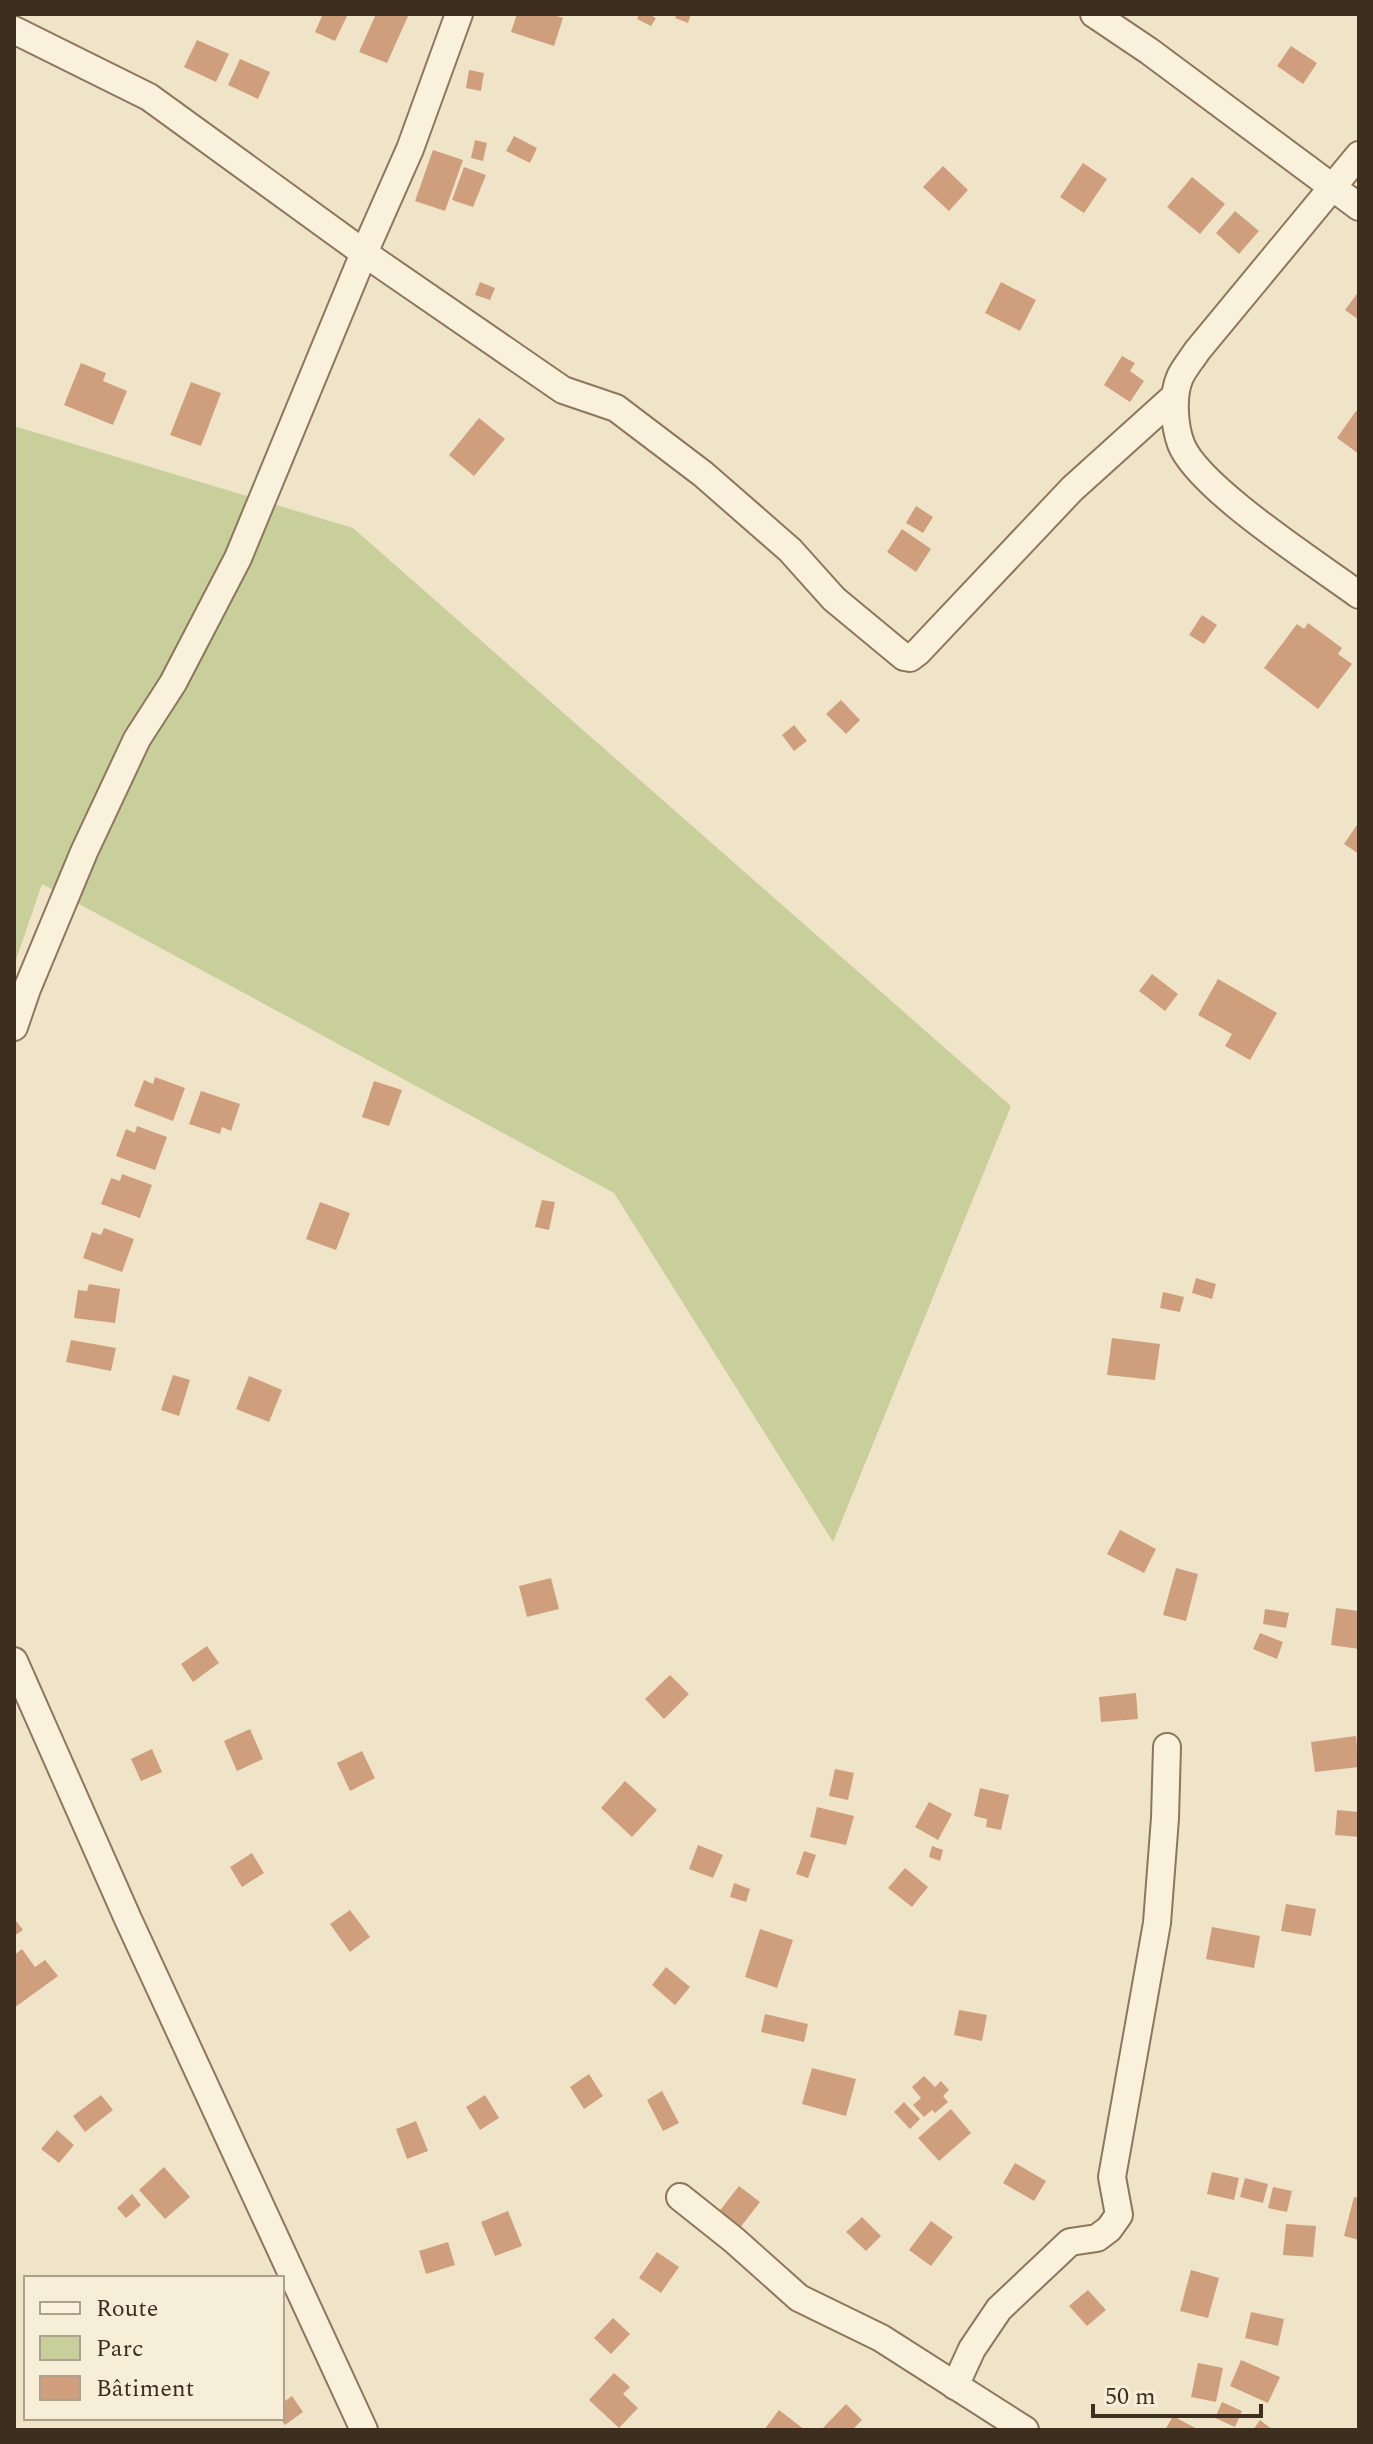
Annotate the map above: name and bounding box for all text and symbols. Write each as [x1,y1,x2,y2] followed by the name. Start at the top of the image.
[24,2276,284,2420] legend
[96,2291,158,2327] text: Route
[96,2331,144,2367] text: Parc
[1093,2368,1261,2418] scale bar
[96,2371,194,2407] text: Bâtiment
[1105,2379,1156,2415] text: 50 m

